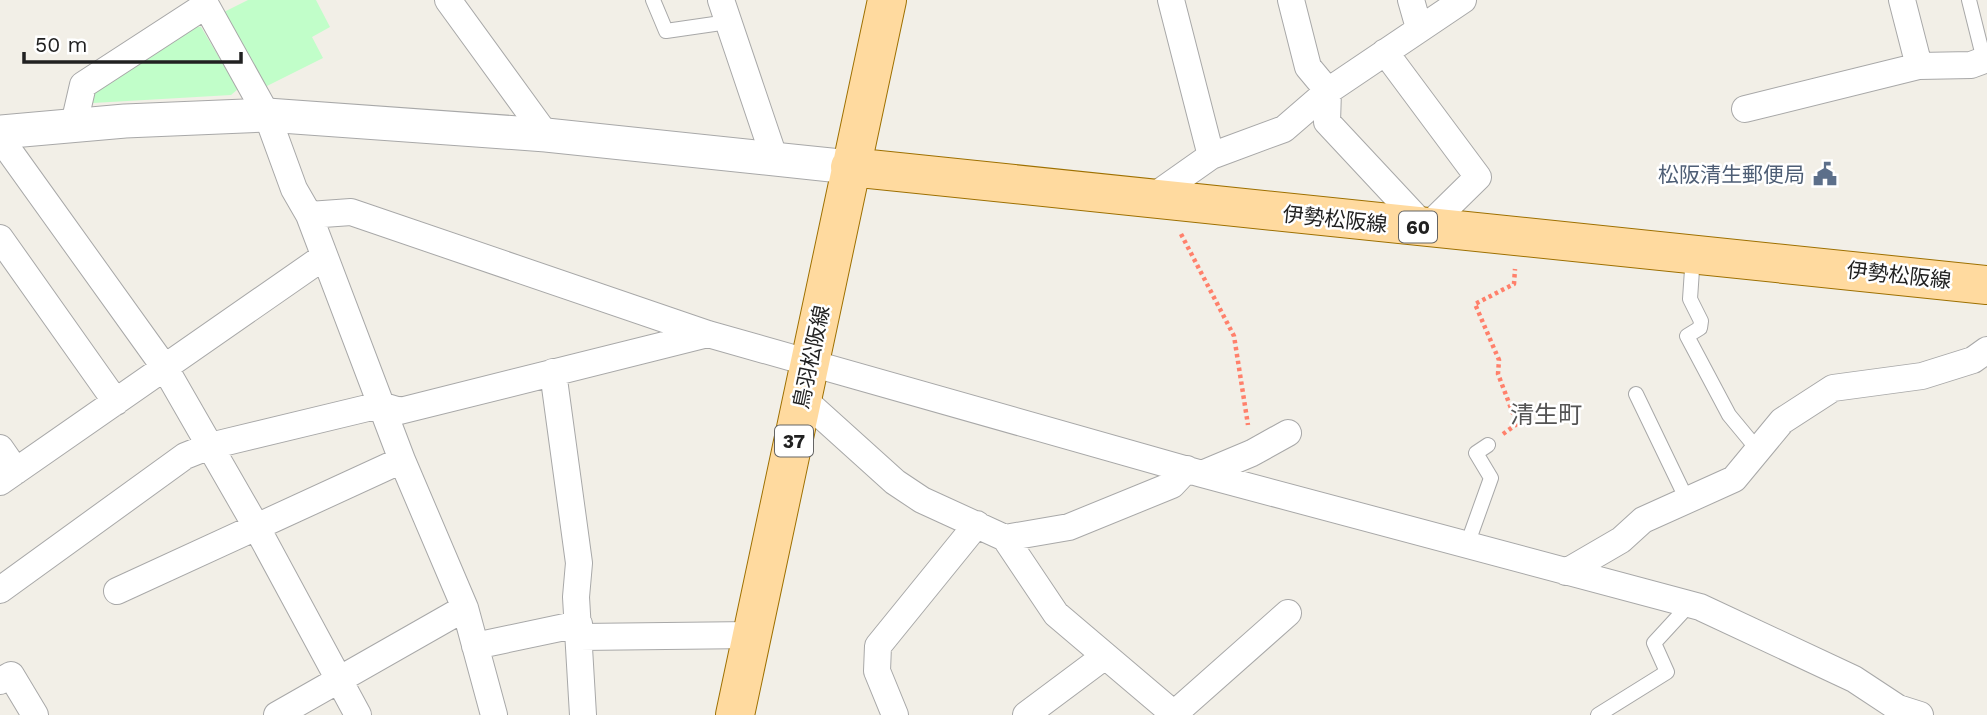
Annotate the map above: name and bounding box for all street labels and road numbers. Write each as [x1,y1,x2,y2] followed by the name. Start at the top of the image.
[1281,201,1389,237] street label: 伊勢松阪線
[1399,212,1437,243] road number: 60
[1845,257,1953,293] street label: 伊勢松阪線
[788,303,834,411] street label: 鳥羽松阪線
[775,426,813,456] road number: 37

